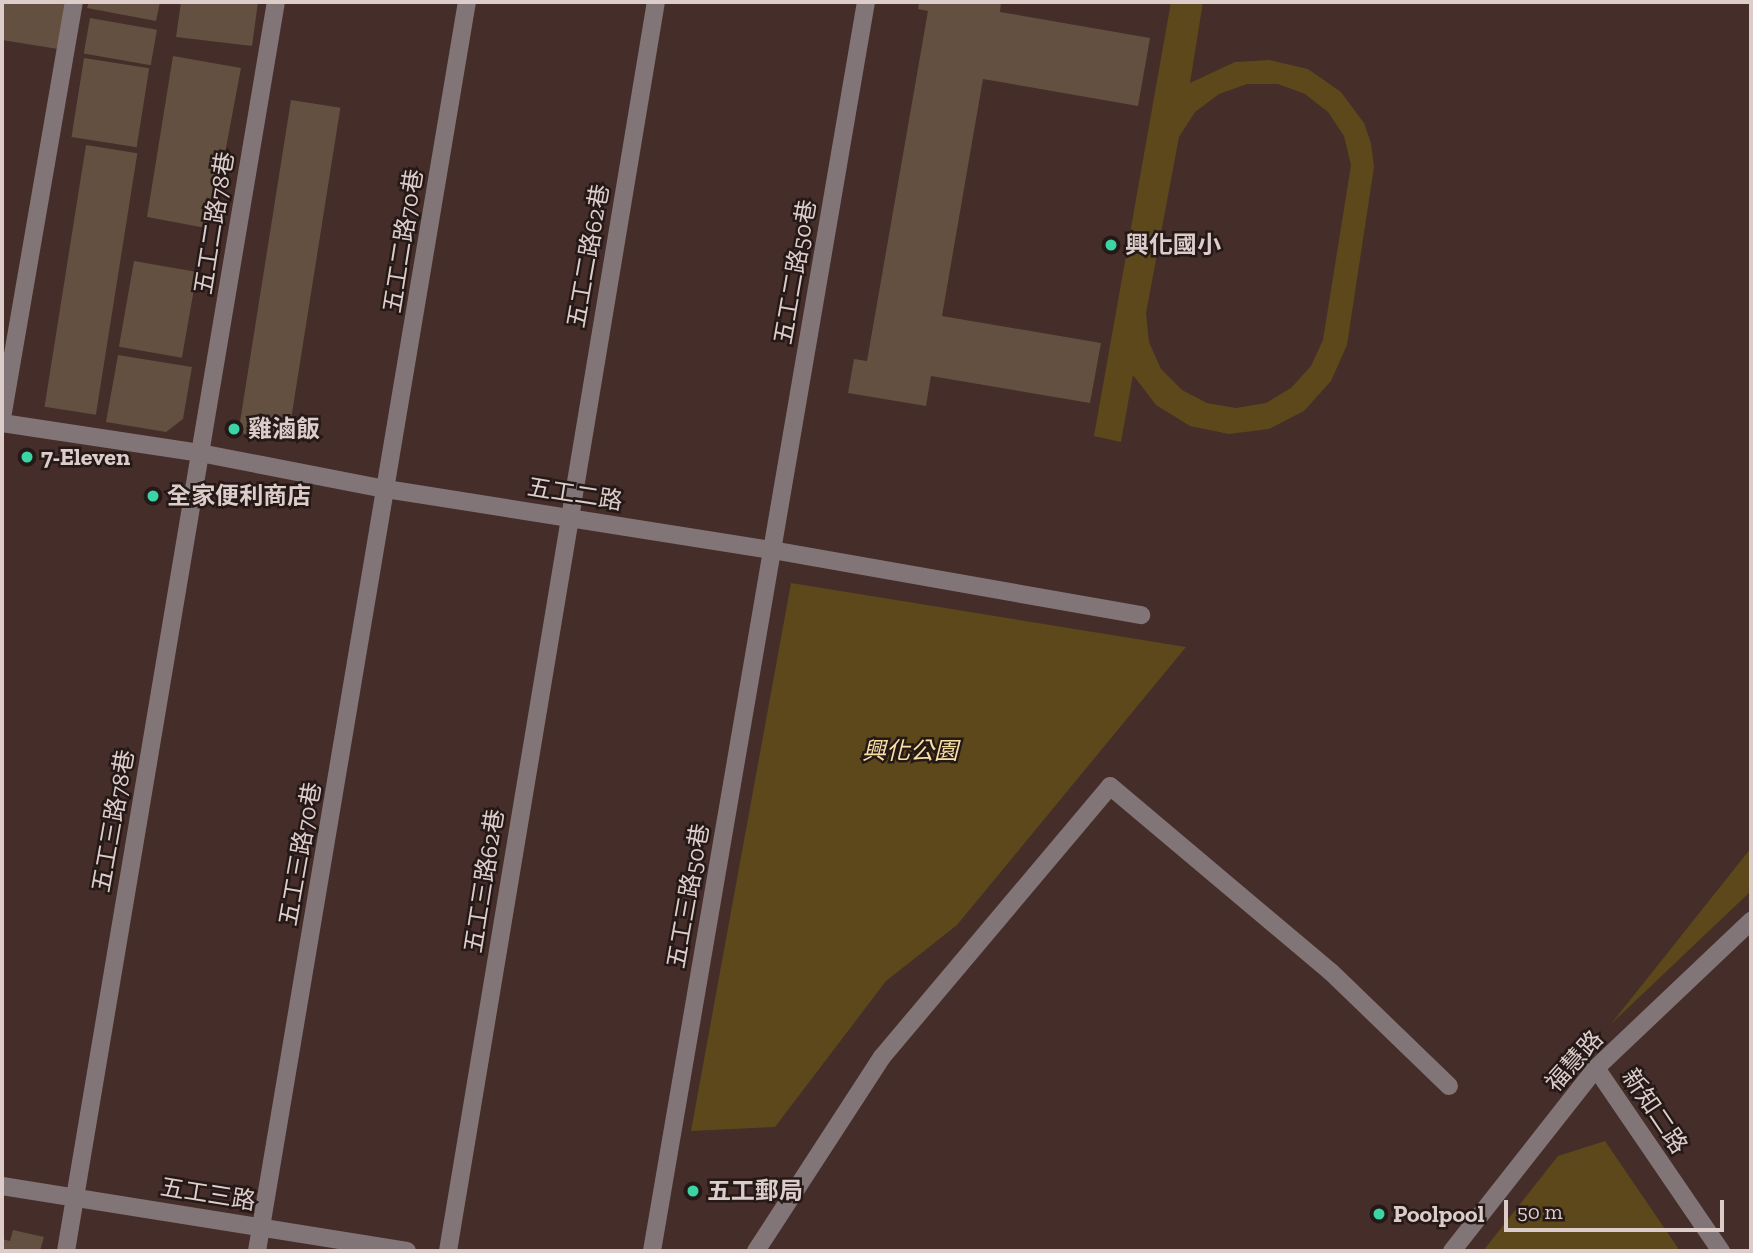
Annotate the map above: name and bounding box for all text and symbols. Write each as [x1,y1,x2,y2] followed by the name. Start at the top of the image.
[188,150,240,296] street label: 五工二路78巷
[377,167,429,315] street label: 五工二路70巷
[561,182,615,330] street label: 五工二路62巷
[768,198,822,346] street label: 五工二路50巷
[1125,231,1221,259] place label: 興化國小
[1103,237,1119,253] marker: 興化國小
[248,415,320,443] place label: 雞滷飯
[226,421,242,437] marker: 雞滷飯
[41,443,130,471] place label: 7-Eleven
[19,449,35,465] marker: 7-Eleven
[525,472,625,516] street label: 五工二路
[167,482,311,510] place label: 全家便利商店
[145,488,161,504] marker: 全家便利商店
[862,737,958,765] park label: 興化公園
[86,747,140,895] street label: 五工三路78巷
[273,780,327,928] street label: 五工三路70巷
[458,807,510,955] street label: 五工三路62巷
[661,822,715,970] street label: 五工三路50巷
[1539,1025,1609,1097] street label: 福慧路
[1616,1063,1694,1159] street label: 新知二路
[158,1172,258,1216] street label: 五工三路
[707,1177,803,1205] place label: 五工郵局
[685,1183,701,1199] marker: 五工郵局
[1508,1186,1728,1230] scale bar
[1517,1199,1563,1224] text: 50 m
[1393,1200,1485,1228] place label: Poolpool
[1371,1206,1387,1222] marker: Poolpool

